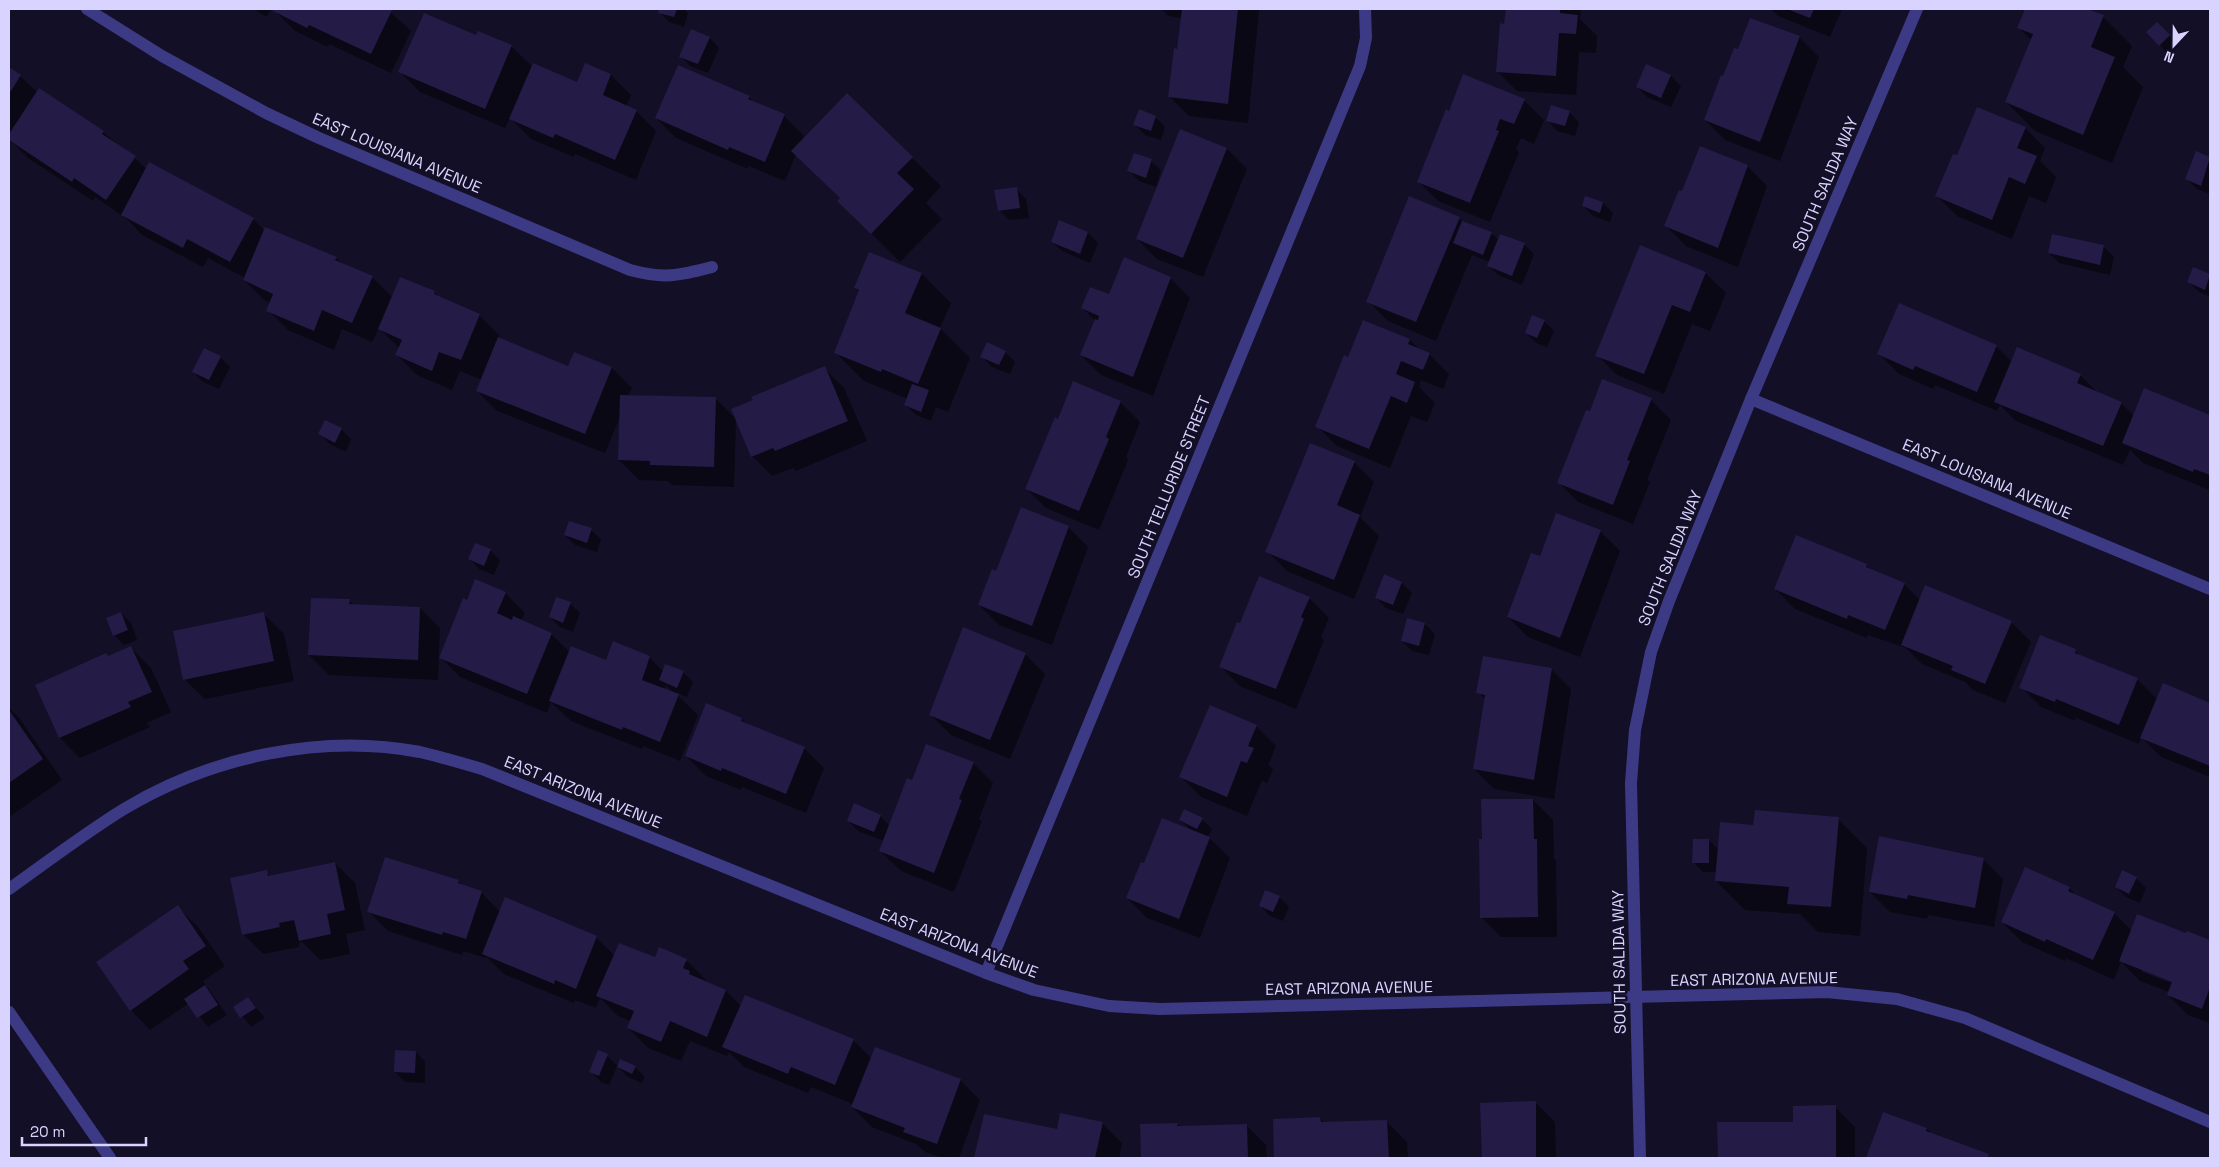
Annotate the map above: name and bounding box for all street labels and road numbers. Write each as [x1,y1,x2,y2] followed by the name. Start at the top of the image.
[309,108,485,198] street label: EAST LOUISIANA AVENUE
[1787,113,1863,254] street label: SOUTH SALIDA WAY
[1123,393,1215,581] street label: SOUTH TELLURIDE STREET
[1899,434,2075,524] street label: EAST LOUISIANA AVENUE
[1633,487,1707,629] street label: SOUTH SALIDA WAY
[501,751,665,833] street label: EAST ARIZONA AVENUE
[1607,890,1631,1034] street label: SOUTH SALIDA WAY
[877,903,1041,983] street label: EAST ARIZONA AVENUE
[1670,967,1838,991] street label: EAST ARIZONA AVENUE
[1265,976,1433,1000] street label: EAST ARIZONA AVENUE

